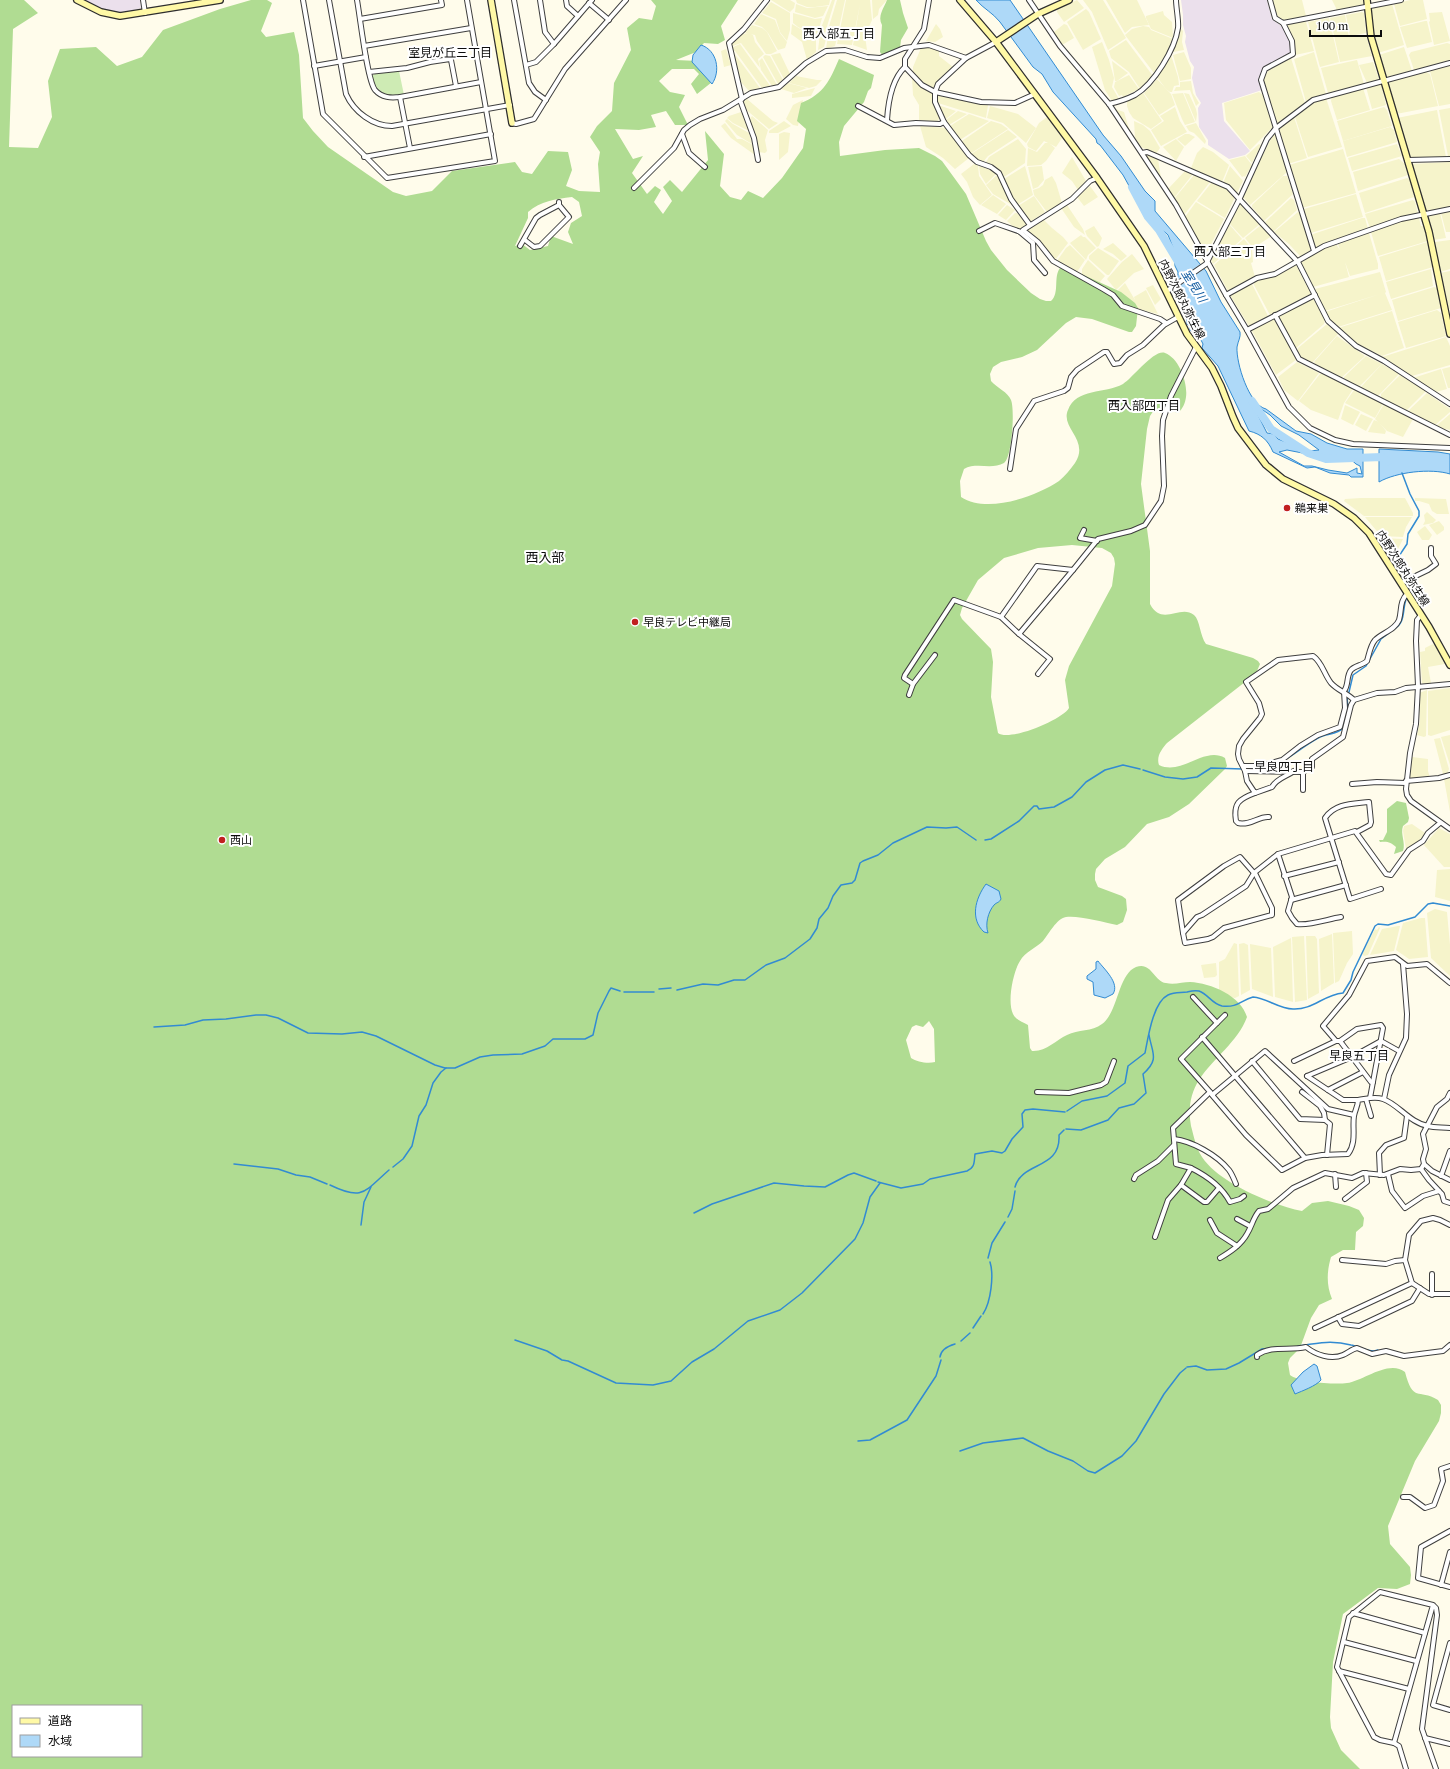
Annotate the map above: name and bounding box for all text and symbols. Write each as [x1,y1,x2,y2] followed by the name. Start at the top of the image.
[1310,12,1381,38] scale bar
[1316,18,1349,33] text: 100 m
[803,26,875,41] district label: 西入部五丁目
[408,45,492,60] district label: 室見が丘三丁目
[1194,244,1266,259] district label: 西入部三丁目
[1156,257,1208,341] street label: 内野次郎丸弥生線
[1179,266,1211,307] water label: 室見川
[1108,398,1180,413] district label: 西入部四丁目
[1295,501,1328,515] place label: 鵜来巣
[1282,503,1292,513] marker: 鵜来巣
[1373,527,1433,609] street label: 内野次郎丸弥生線
[525,548,565,566] district label: 西入部
[643,615,731,629] place label: 早良テレビ中継局
[630,617,640,627] marker: 早良テレビ中継局
[1254,759,1314,774] district label: 早良四丁目
[230,833,252,847] place label: 西山
[217,835,227,845] marker: 西山
[1329,1048,1389,1063] district label: 早良五丁目
[12,1705,142,1757] legend
[48,1713,72,1728] text: 道路
[48,1733,72,1748] text: 水域

